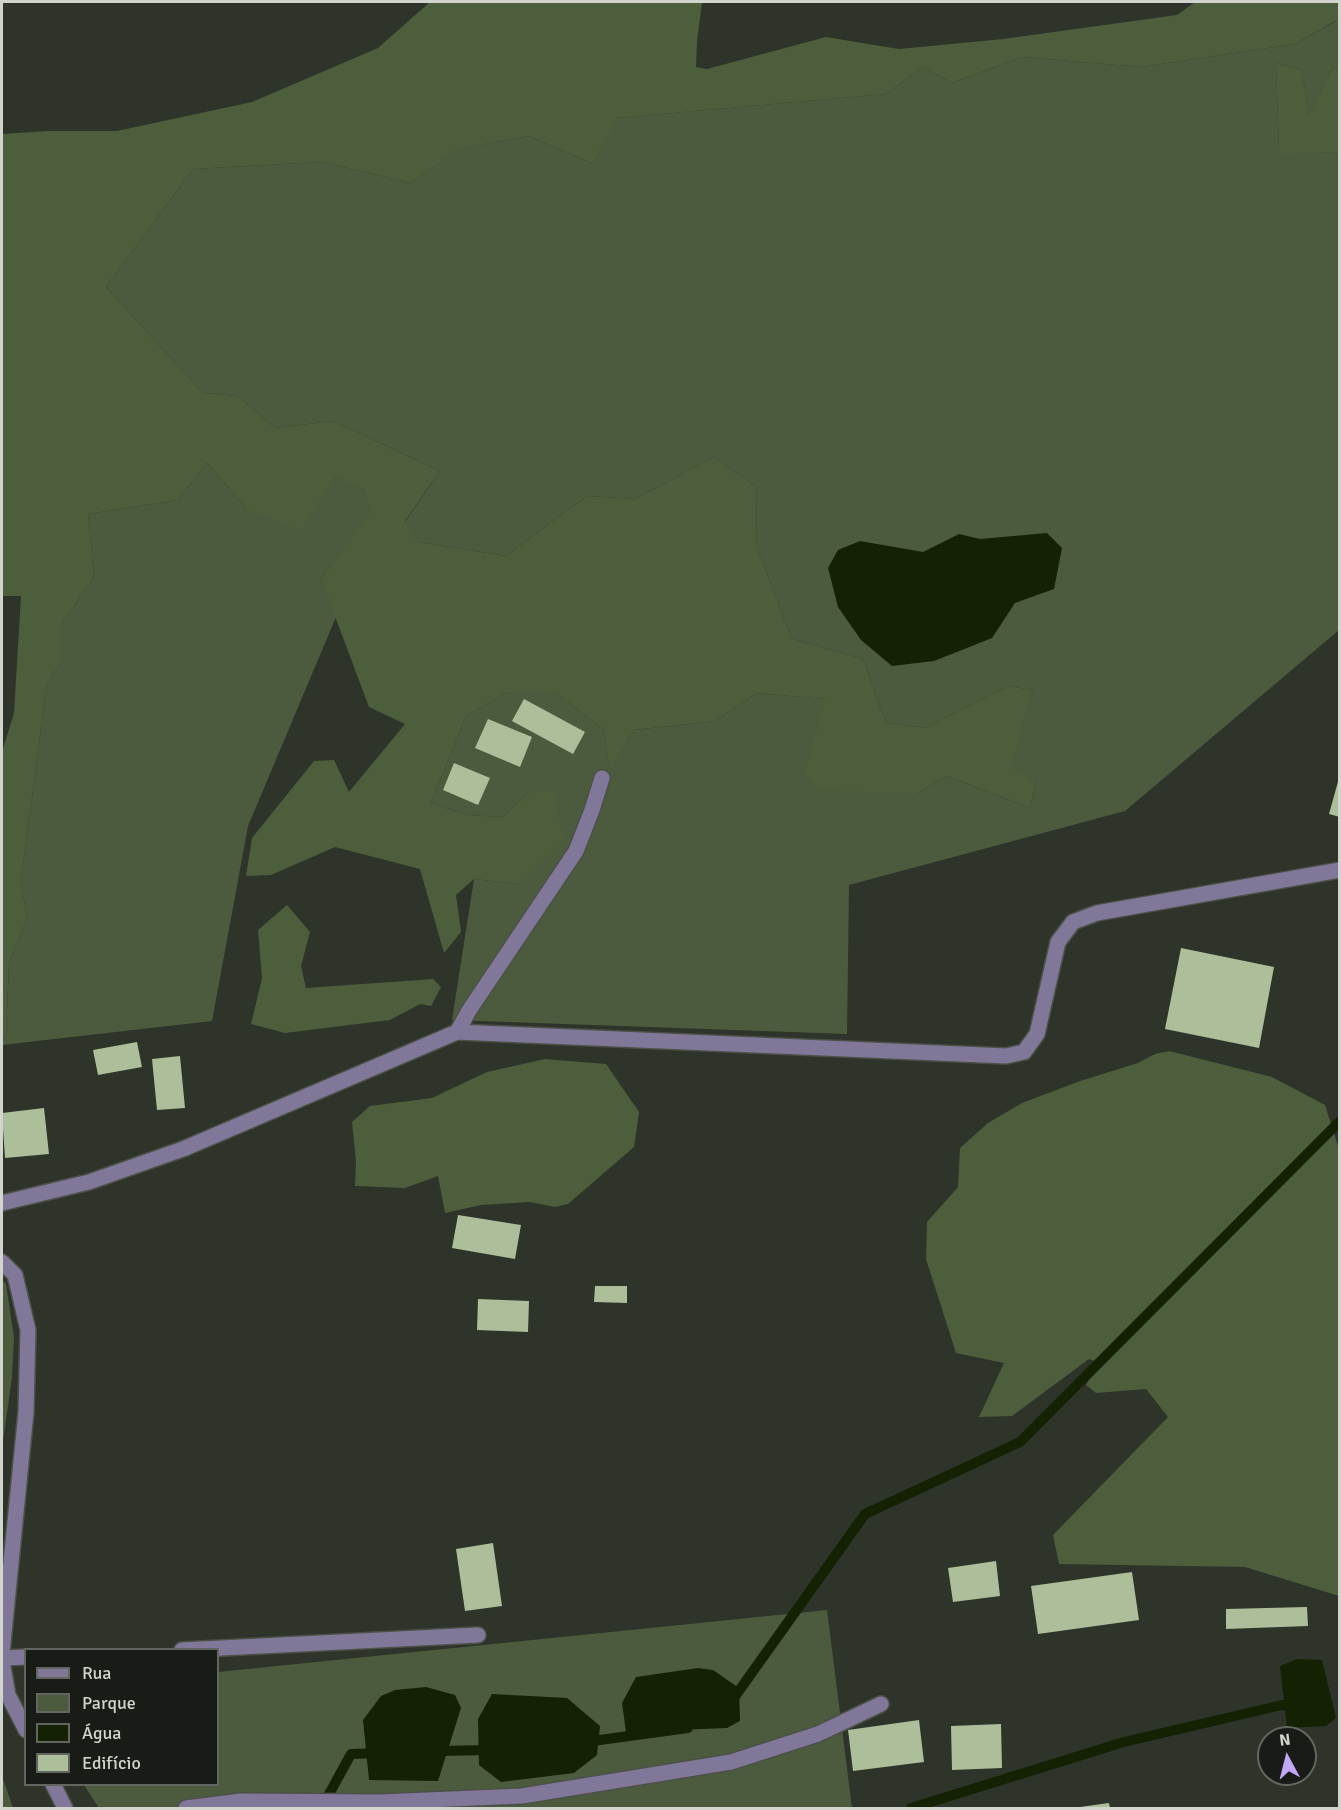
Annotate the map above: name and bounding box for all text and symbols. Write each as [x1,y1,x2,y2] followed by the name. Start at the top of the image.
[24,1648,219,1786] legend
[82,1662,111,1684] text: Rua
[82,1692,136,1714] text: Parque
[82,1722,121,1744] text: Água
[1257,1726,1317,1786] north arrow
[1278,1730,1292,1751] text: N
[82,1752,141,1774] text: Edifício

